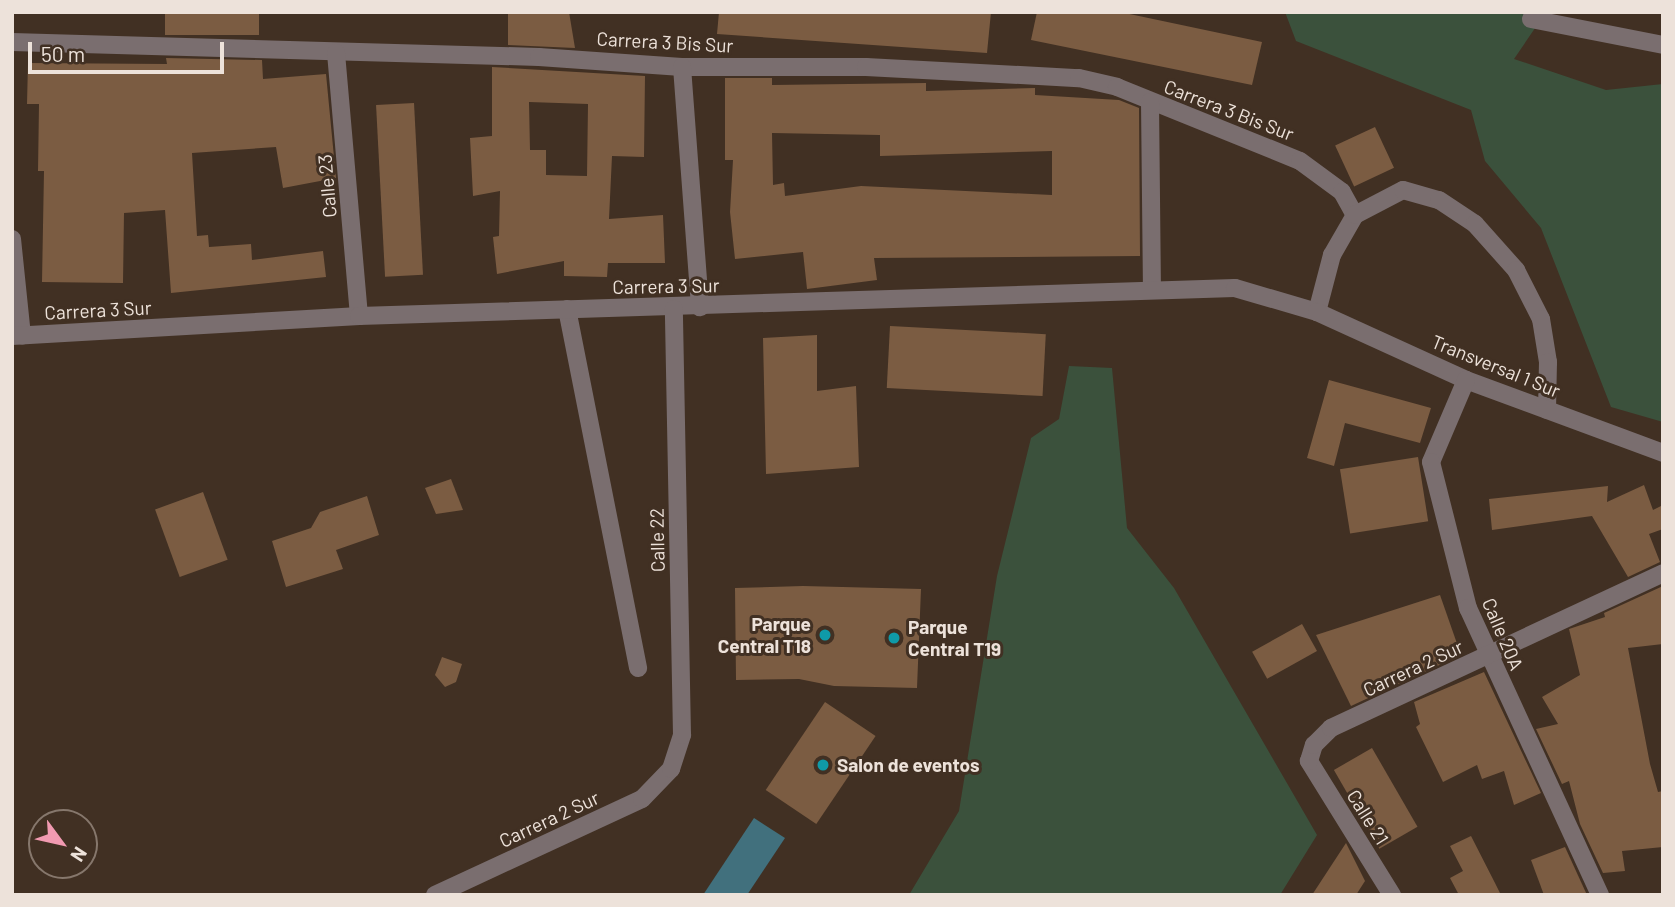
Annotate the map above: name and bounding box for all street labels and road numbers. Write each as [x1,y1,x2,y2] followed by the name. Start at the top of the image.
[596,27,734,57] street label: Carrera 3 Bis Sur
[1161,75,1297,145] street label: Carrera 3 Bis Sur
[313,153,341,219] street label: Calle 23
[612,274,720,298] street label: Carrera 3 Sur
[44,296,152,324] street label: Carrera 3 Sur
[1428,330,1564,402] street label: Transversal 1 Sur
[645,508,669,572] street label: Calle 22
[1478,594,1528,674] street label: Calle 20A
[1359,635,1467,701] street label: Carrera 2 Sur
[1342,785,1394,849] street label: Calle 21
[495,786,603,852] street label: Carrera 2 Sur

